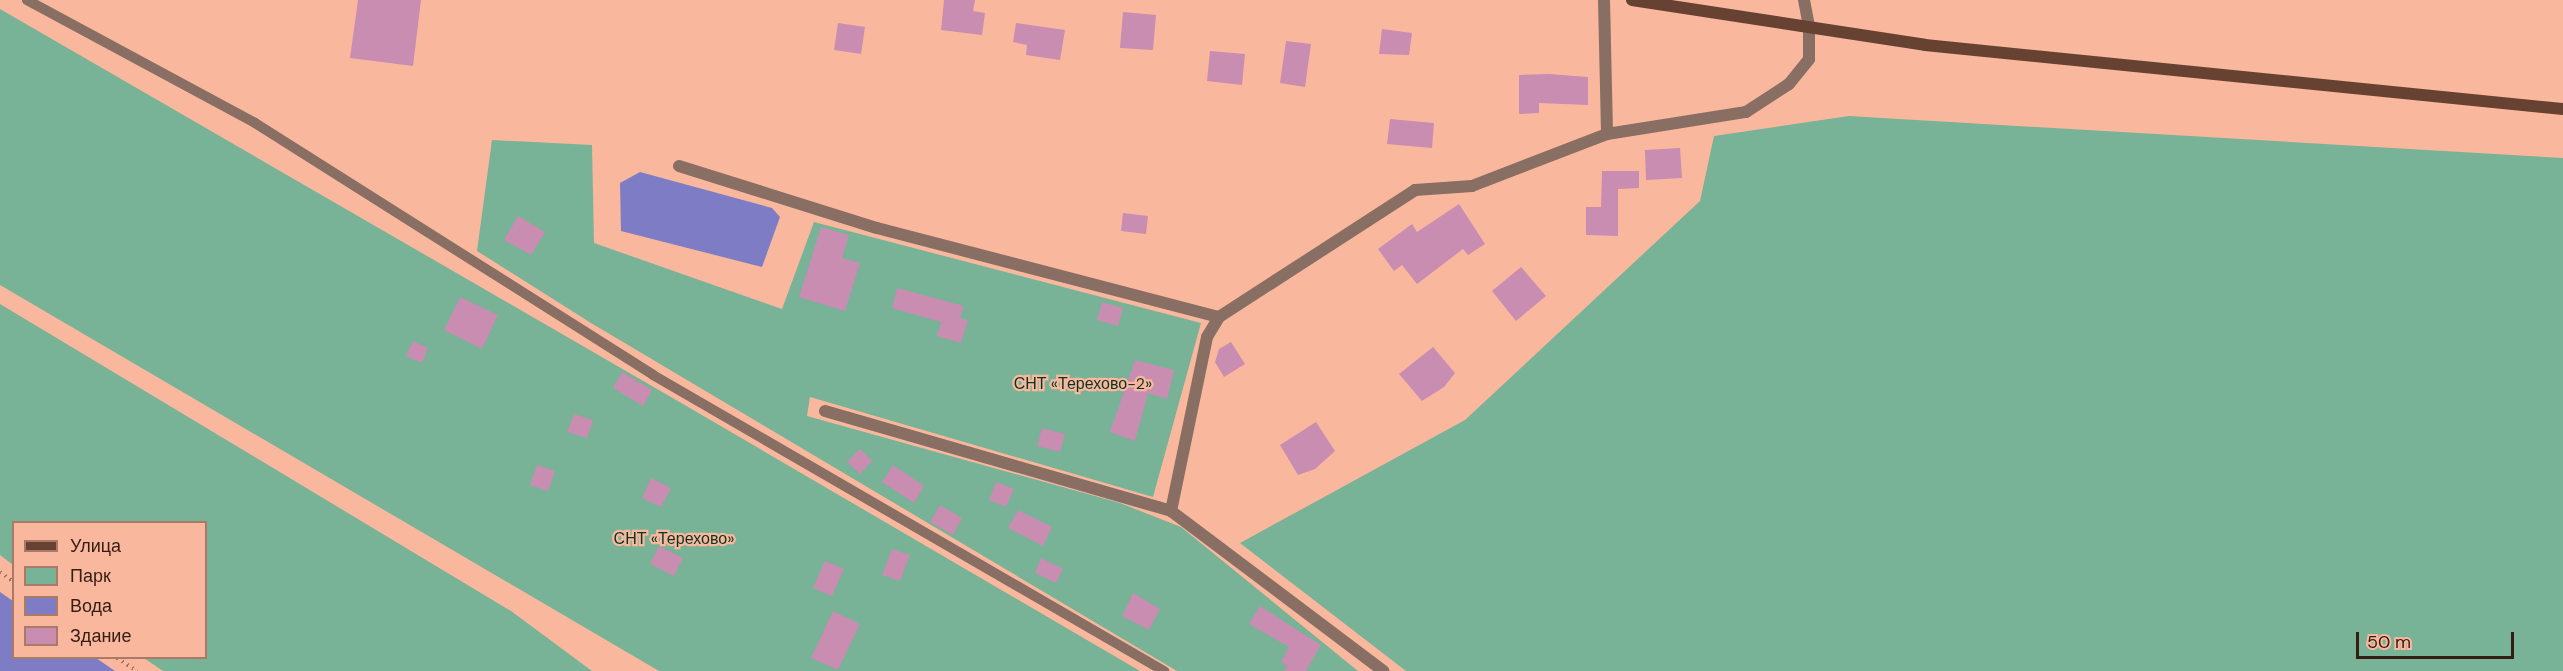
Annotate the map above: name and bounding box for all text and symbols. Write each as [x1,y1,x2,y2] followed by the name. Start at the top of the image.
[1014,374,1152,394] park label: СНТ «Терехово-2»
[12,521,207,659] legend
[614,529,734,549] park label: СНТ «Терехово»
[70,534,121,558] text: Улица
[70,564,111,588] text: Парк
[70,594,112,618] text: Вода
[2359,620,2516,658] scale bar
[70,624,131,648] text: Здание
[2367,630,2411,654] text: 50 m

